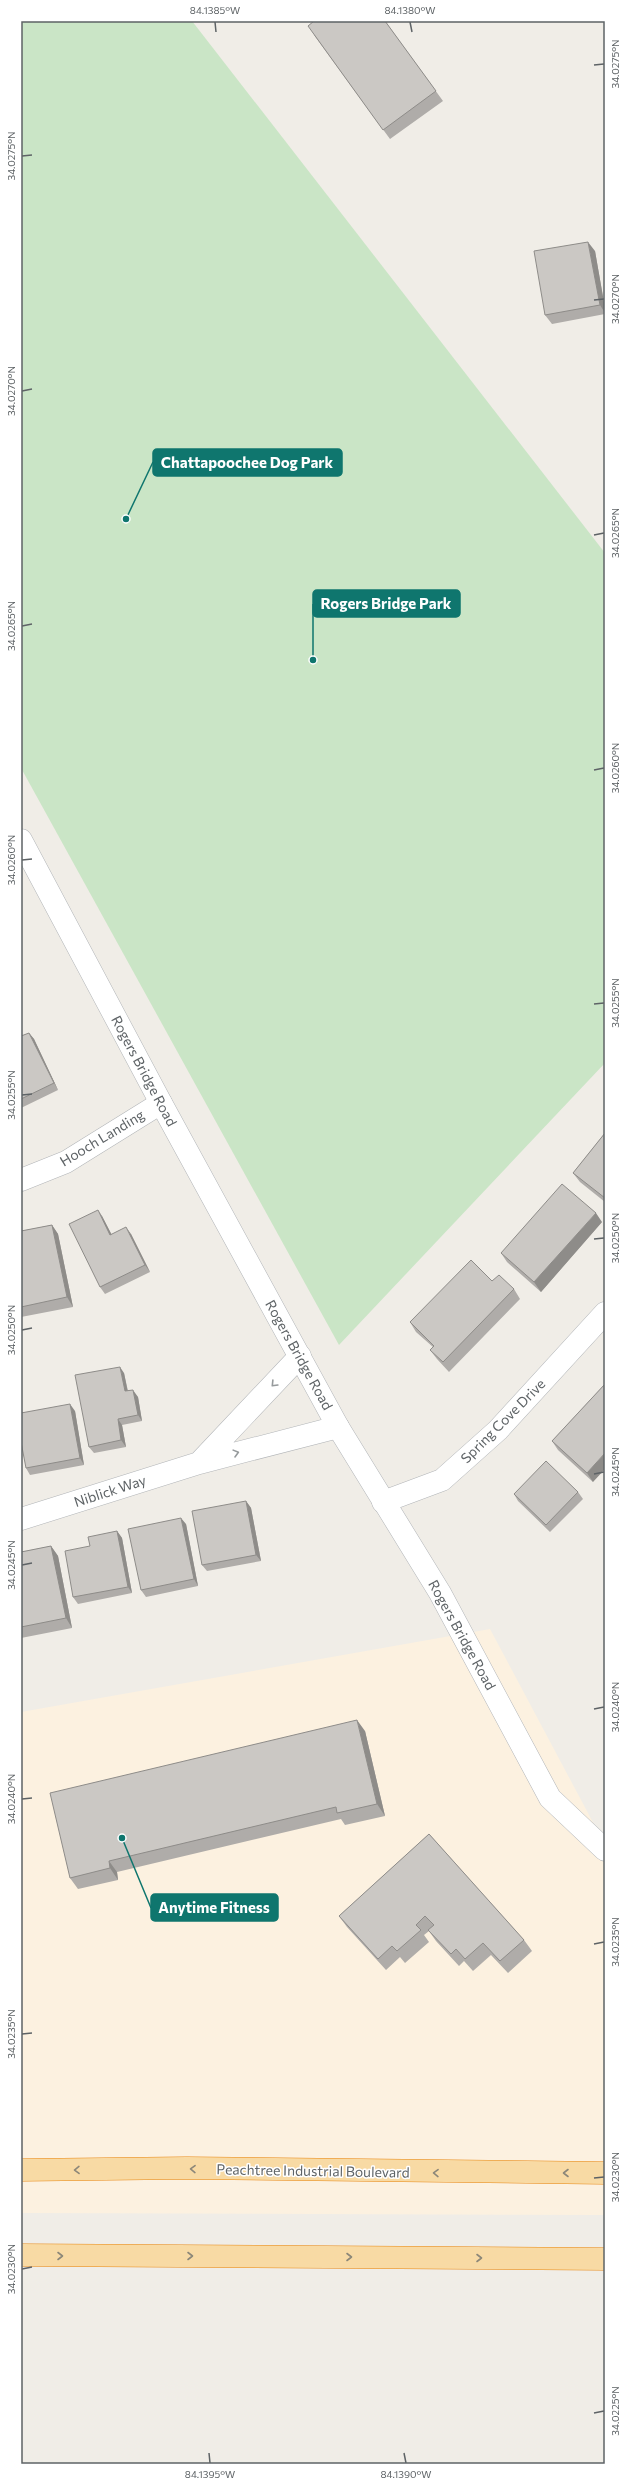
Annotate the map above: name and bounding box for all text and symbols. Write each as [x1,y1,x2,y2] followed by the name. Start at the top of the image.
[190,4,240,16] text: 84.1385°W
[384,4,436,16] text: 84.1380°W
[609,39,621,89] text: 34.0275°N
[5,131,17,181] text: 34.0275°N
[609,274,621,324] text: 34.0270°N
[5,366,17,416] text: 34.0270°N
[153,449,342,476] callout: Chattapoochee Dog Park
[161,453,334,471] text: Chattapoochee Dog Park
[609,508,621,558] text: 34.0265°N
[313,590,460,617] callout: Rogers Bridge Park
[321,594,452,612] text: Rogers Bridge Park
[5,601,17,651] text: 34.0265°N
[609,743,621,793] text: 34.0260°N
[5,835,17,885] text: 34.0260°N
[609,978,621,1028] text: 34.0255°N
[108,1012,181,1129] street label: Rogers Bridge Road
[5,1070,17,1120] text: 34.0255°N
[56,1105,147,1169] street label: Hooch Landing
[609,1213,621,1263] text: 34.0250°N
[262,1297,337,1413] street label: Rogers Bridge Road
[5,1305,17,1355] text: 34.0250°N
[457,1375,548,1466] street label: Spring Cove Drive
[271,1380,278,1387] one-way arrow
[609,1447,621,1497] text: 34.0245°N
[232,1449,239,1458] one-way arrow
[72,1471,148,1510] street label: Niblick Way
[5,1540,17,1590] text: 34.0245°N
[425,1577,500,1693] street label: Rogers Bridge Road
[609,1682,621,1732] text: 34.0240°N
[5,1774,17,1824] text: 34.0240°N
[151,1894,278,1921] callout: Anytime Fitness
[158,1898,270,1916] text: Anytime Fitness
[609,1917,621,1967] text: 34.0235°N
[5,2009,17,2059] text: 34.0235°N
[609,2152,621,2202] text: 34.0230°N
[216,2160,410,2181] street label: Peachtree Industrial Boulevard
[190,2165,196,2173] one-way arrow
[74,2166,80,2174] one-way arrow
[433,2169,439,2177] one-way arrow
[563,2169,569,2177] one-way arrow
[5,2244,17,2294] text: 34.0230°N
[57,2252,63,2260] one-way arrow
[187,2252,193,2260] one-way arrow
[346,2253,352,2261] one-way arrow
[476,2254,482,2262] one-way arrow
[609,2386,621,2436] text: 34.0225°N
[185,2468,235,2480] text: 84.1395°W
[380,2468,432,2480] text: 84.1390°W

